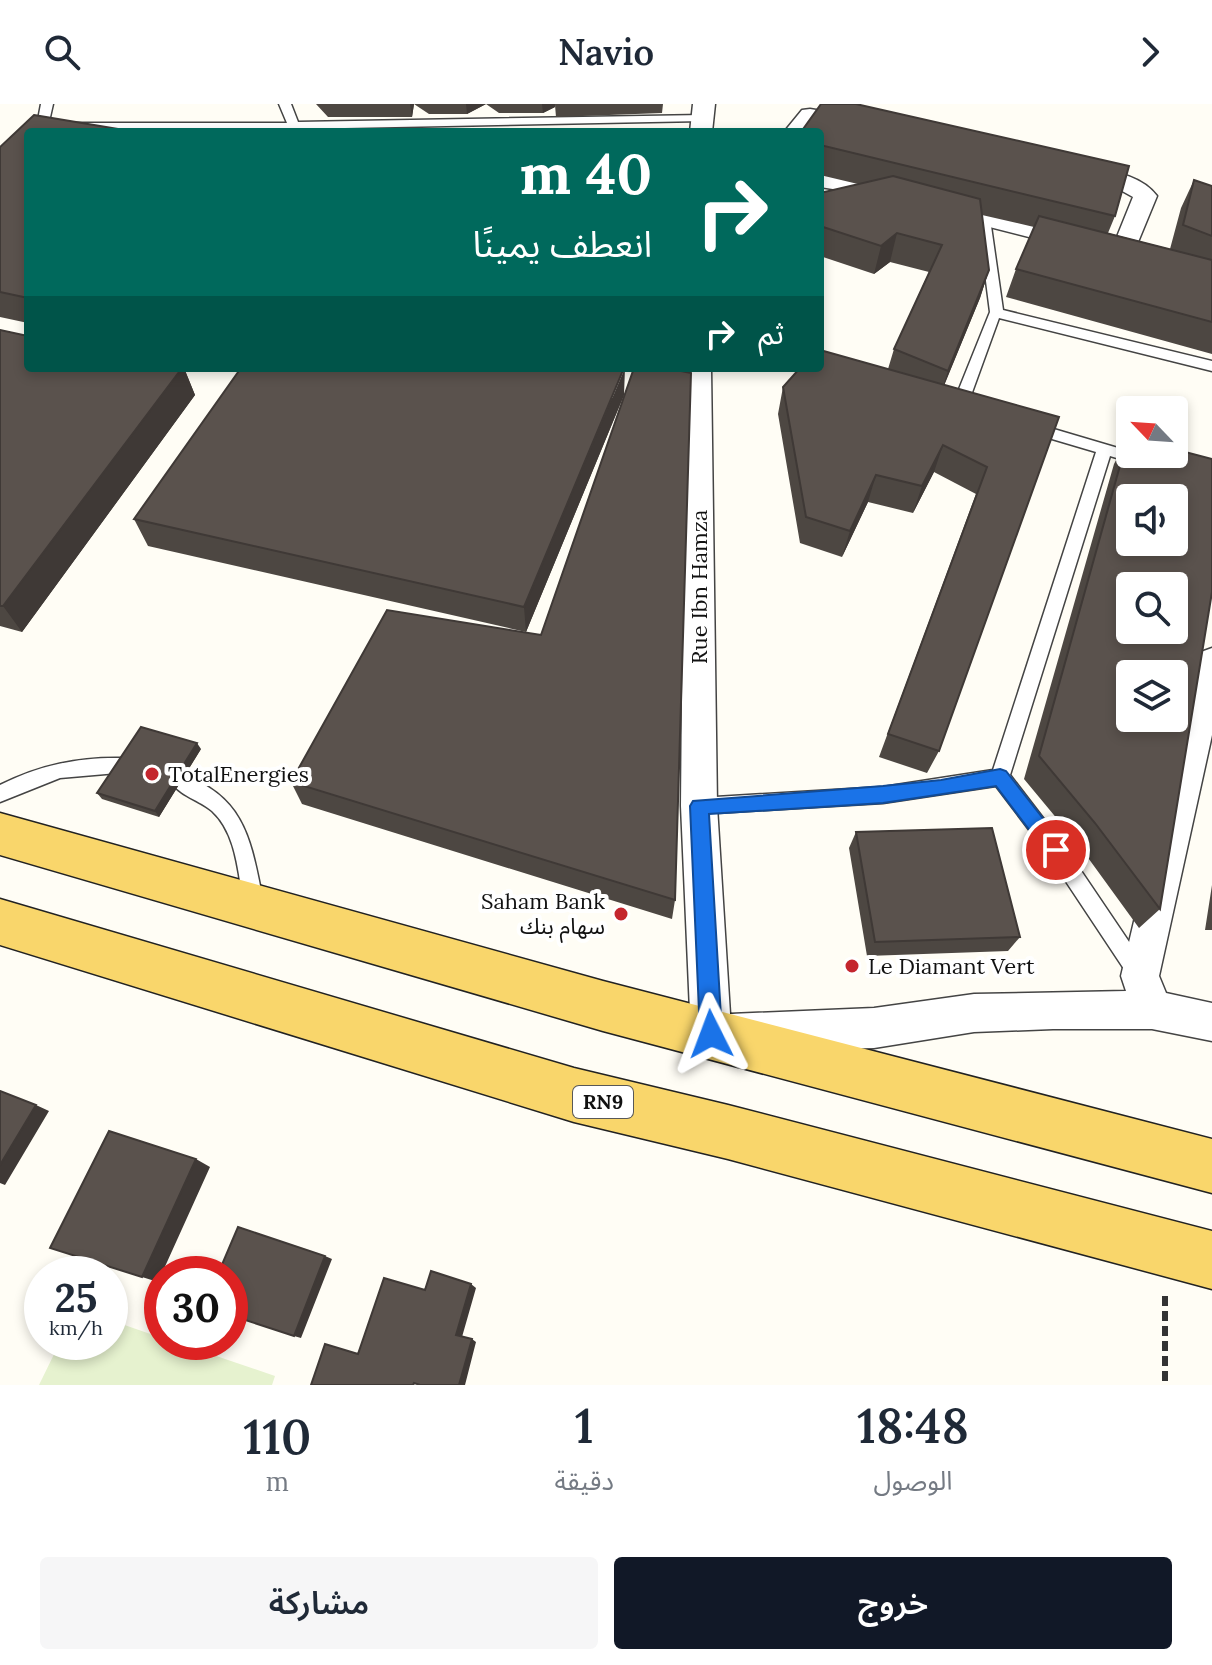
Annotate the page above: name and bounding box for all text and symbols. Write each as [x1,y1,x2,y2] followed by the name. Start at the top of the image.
[558,29,654,75] text: Navio
[40,30,84,74] icon: search
[1128,30,1172,74] icon: forward
[519,138,652,209] text: 40 m
[680,160,784,264] icon: right
[473,221,652,267] text: انعطف يمينًا
[698,312,742,356] icon: right
[758,314,784,352] text: ثم
[1116,396,1188,468] north arrow
[1116,396,1188,732] map controls
[1116,484,1188,556] button: sound
[685,510,713,664] street label: Rue Ibn Hamza
[1116,572,1188,644] button: search
[1116,660,1188,732] button: layers
[168,760,309,788] place label: TotalEnergies
[143,765,161,783] marker: TotalEnergies
[1022,816,1090,884] pin
[1034,828,1078,872] icon: arrive
[481,887,605,943] place label: Saham Bank سهام بنك
[612,905,630,923] marker: Saham Bank سهام بنك
[868,952,1035,980] place label: Le Diamant Vert
[843,957,861,975] marker: Le Diamant Vert
[669,992,753,1076] position arrow
[573,1086,633,1118] road number: RN9
[144,1256,248,1360] speed limit sign: 30
[55,1272,97,1323] text: 25
[49,1315,103,1340] text: km/h
[575,1395,594,1456] text: 1
[857,1395,969,1456] text: 18:48
[243,1406,311,1467] text: 110
[555,1464,614,1497] text: دقيقة
[873,1464,952,1497] text: الوصول
[266,1465,289,1498] text: m
[40,1557,598,1649] button: مشاركة
[614,1557,1172,1649] button: خروج

